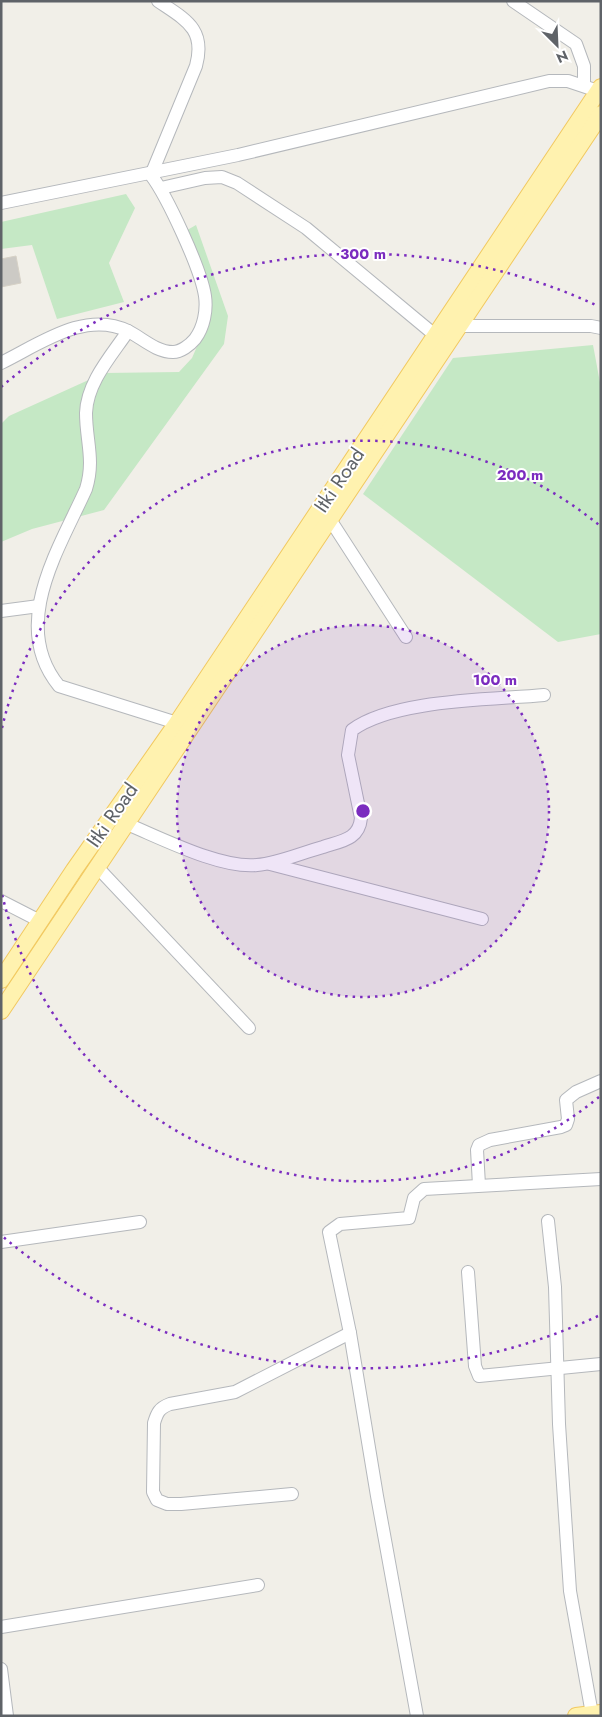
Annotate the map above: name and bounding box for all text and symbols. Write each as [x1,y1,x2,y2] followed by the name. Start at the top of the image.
[532,20,582,70] north arrow
[553,45,571,68] text: N
[340,243,386,265] text: 300 m
[307,442,372,519] street label: Itki Road
[497,464,543,486] text: 200 m
[473,669,517,691] text: 100 m
[80,777,145,853] street label: Itki Road
[354,802,372,820] centre of rings

